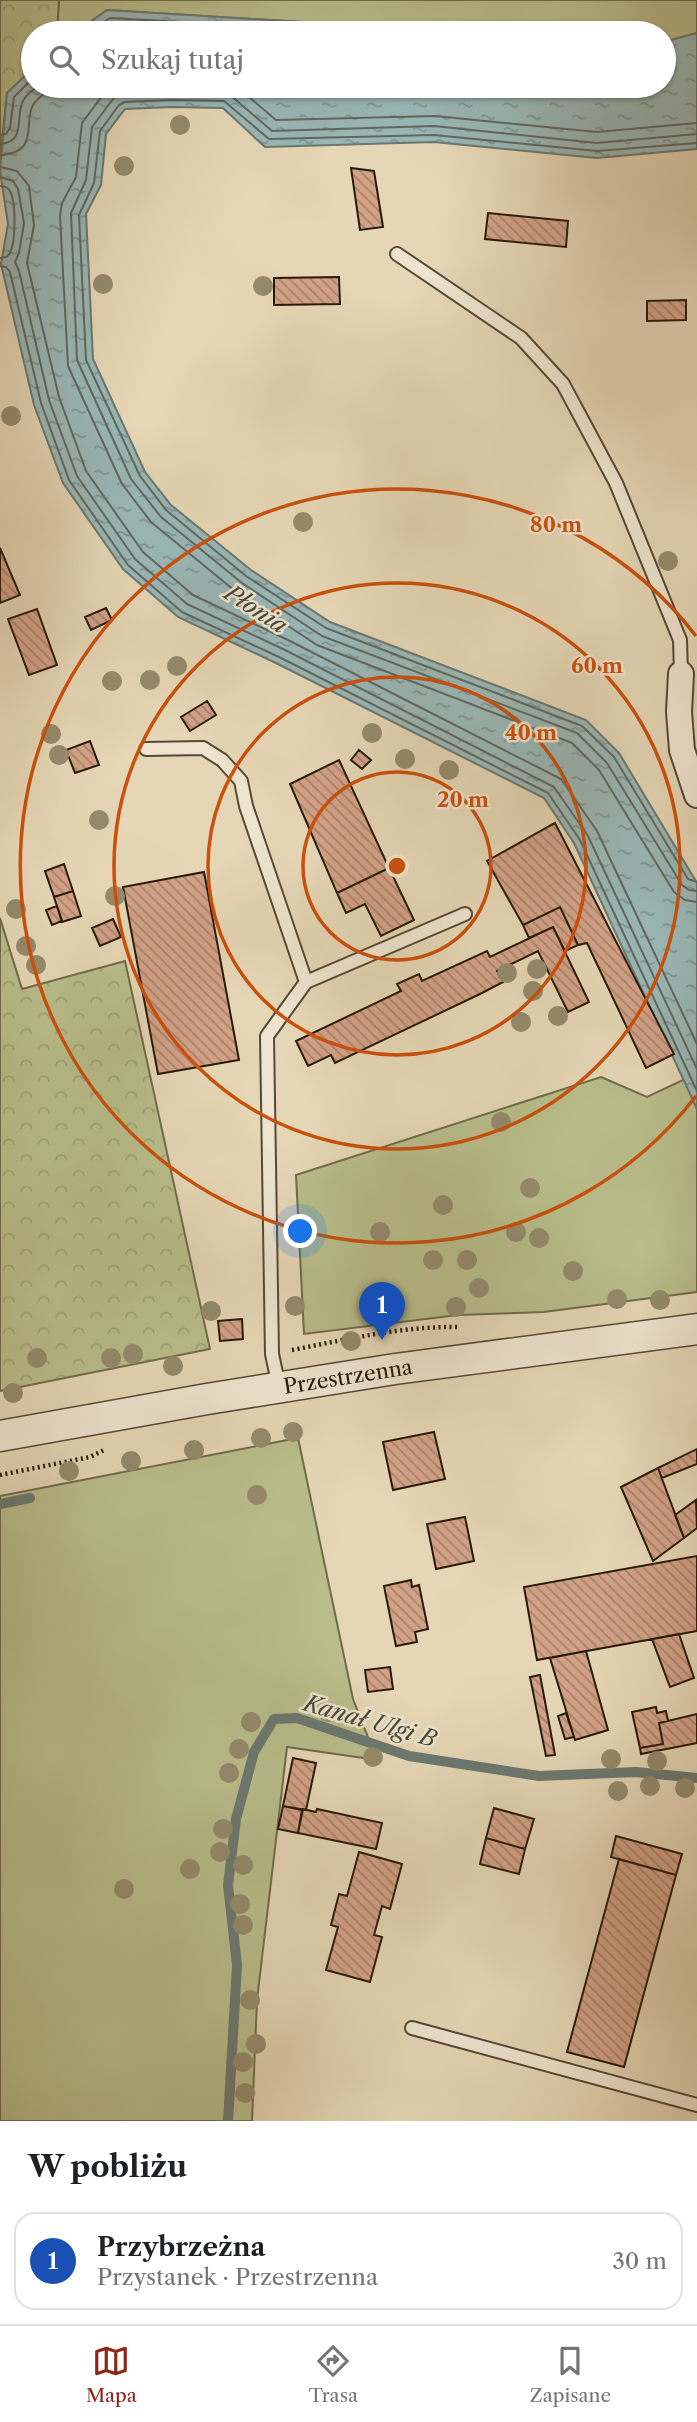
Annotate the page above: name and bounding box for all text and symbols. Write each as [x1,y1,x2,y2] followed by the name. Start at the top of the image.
[21,21,676,98] search box
[45,41,83,79] icon: search
[101,44,244,76] text: Szukaj tutaj
[530,512,582,537] text: 80 m
[218,577,293,640] water label: Płonia
[571,653,623,678] text: 60 m
[505,720,557,745] text: 40 m
[437,787,489,812] text: 20 m
[385,854,409,878] centre of rings
[283,1214,317,1248] your location
[359,1282,405,1340] pin: 1
[281,1354,415,1399] street label: Przestrzenna
[299,1688,440,1754] water label: Kanał Ulgi B
[28,2148,187,2185] text: W pobliżu
[97,2231,266,2263] text: Przybrzeżna
[48,2247,58,2275] text: 1
[612,2247,667,2275] text: 30 m
[97,2263,378,2291] text: Przystanek · Przestrzenna
[86,2342,137,2407] tab: Mapa
[309,2342,358,2407] tab: Trasa
[530,2342,611,2407] tab: Zapisane

